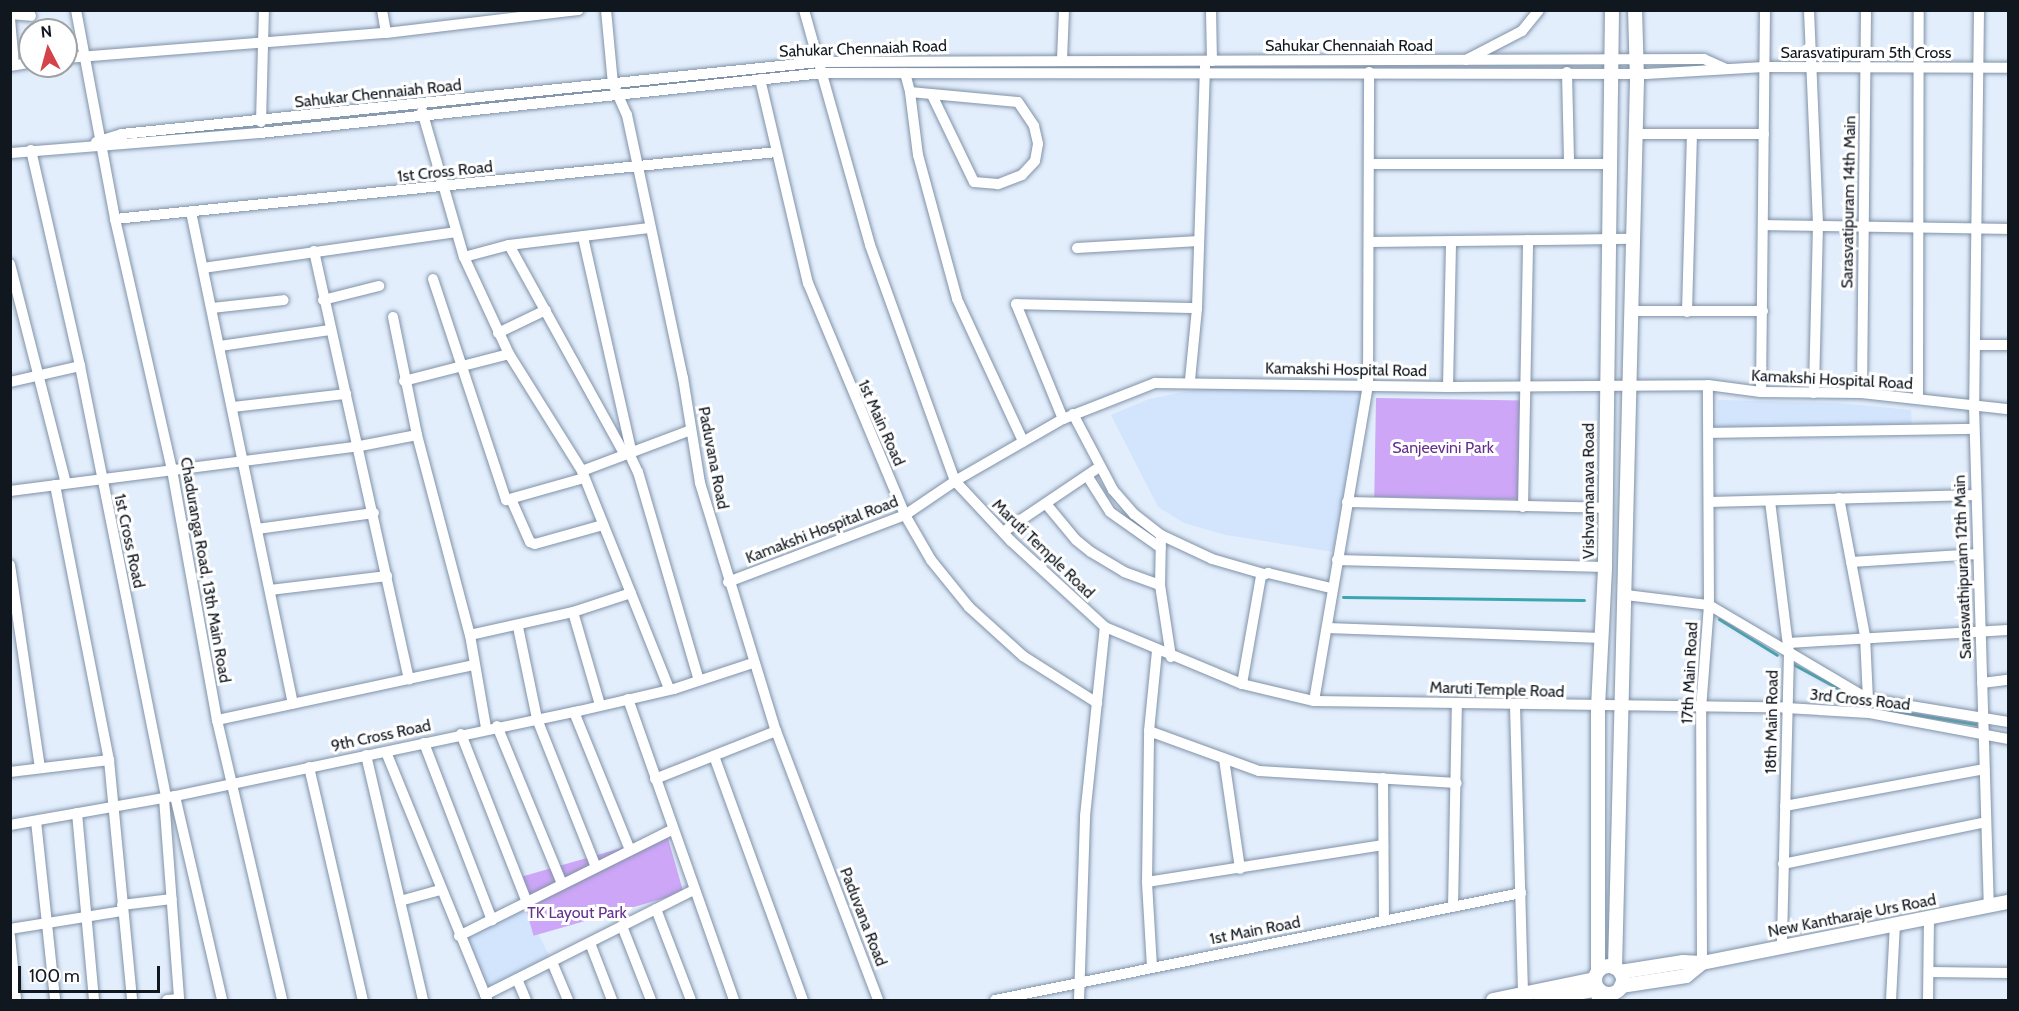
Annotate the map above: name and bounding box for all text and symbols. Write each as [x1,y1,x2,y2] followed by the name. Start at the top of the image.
[18,18,78,78] north arrow
[40,22,53,42] text: N
[779,36,947,62] street label: Sahukar Chennaiah Road
[1265,36,1433,56] street label: Sahukar Chennaiah Road
[1781,43,1951,63] street label: Sarasvatipuram 5th Cross
[294,76,462,112] street label: Sahukar Chennaiah Road
[1838,115,1860,289] street label: Sarasvatipuram 14th Main
[396,157,494,187] street label: 1st Cross Road
[1265,359,1427,381] street label: Kamakshi Hospital Road
[1751,366,1913,394] street label: Kamakshi Hospital Road
[854,377,908,469] street label: 1st Main Road
[694,405,732,511] street label: Paduvana Road
[1579,423,1599,559] street label: Vishvamanava Road
[1392,438,1494,458] park label: Sanjeevini Park
[176,456,234,684] street label: Chaduranga Road, 13th Main Road
[1950,474,1976,660] street label: Saraswathipuram 12th Main
[110,492,148,590] street label: 1st Cross Road
[743,492,901,568] street label: Kamakshi Hospital Road
[988,495,1098,603] street label: Maruti Temple Road
[1678,621,1702,725] street label: 17th Main Road
[1761,670,1783,774] street label: 18th Main Road
[1429,678,1565,702] street label: Maruti Temple Road
[1809,685,1911,715] street label: 3rd Cross Road
[329,716,433,756] street label: 9th Cross Road
[835,865,891,969] street label: Paduvana Road
[1766,890,1938,942] street label: New Kantharaje Urs Road
[527,903,627,923] park label: TK Layout Park
[1208,913,1302,949] street label: 1st Main Road
[21,954,164,992] scale bar
[29,965,80,987] text: 100 m

